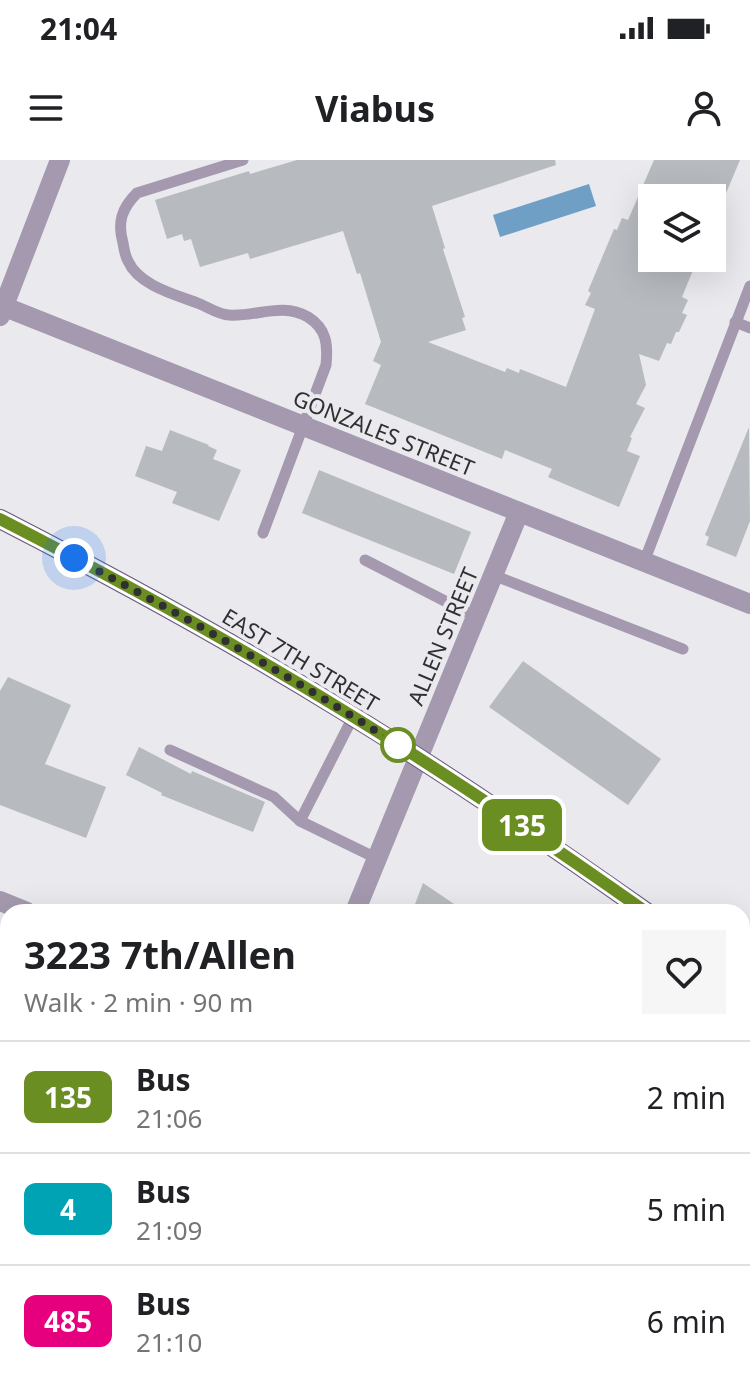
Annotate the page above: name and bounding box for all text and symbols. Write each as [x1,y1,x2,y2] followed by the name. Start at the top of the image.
[40,8,117,49] text: 21:04
[315,84,435,133] text: Viabus
[24,86,68,130] icon: menu
[682,86,726,130] icon: person
[638,184,726,272] map controls
[638,184,726,272] button: layers
[289,382,479,482] street label: GONZALES STREET
[54,538,94,578] your location
[400,563,484,709] street label: ALLEN STREET
[217,600,385,718] street label: EAST 7TH STREET
[381,728,415,762] unlabelled marker
[476,799,568,851] line badge: 135
[498,806,546,844] text: 135
[24,928,296,980] text: 3223 7th/Allen
[642,930,726,1014] button: heart
[24,984,253,1020] text: Walk · 2 min · 90 m
[136,1059,191,1100] text: Bus
[647,1077,726,1118] text: 2 min
[44,1078,92,1116] text: 135
[136,1100,202,1136] text: 21:06
[136,1171,191,1212] text: Bus
[647,1189,726,1230] text: 5 min
[60,1190,76,1228] text: 4
[136,1212,202,1248] text: 21:09
[136,1283,191,1324] text: Bus
[647,1301,726,1342] text: 6 min
[44,1302,92,1340] text: 485
[136,1324,202,1360] text: 21:10

